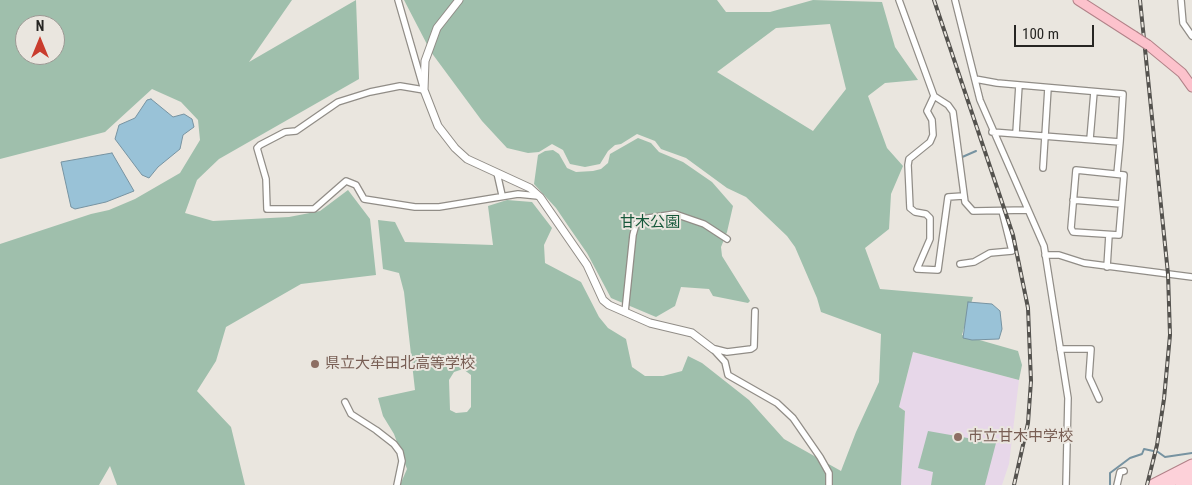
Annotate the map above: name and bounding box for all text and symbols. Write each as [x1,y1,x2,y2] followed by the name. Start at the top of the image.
[15,15,65,65] north arrow
[1017,15,1097,47] scale bar
[36,18,44,34] text: N
[1022,25,1059,43] text: 100 m
[620,214,680,232] park label: 甘木公園
[325,355,475,373] place label: 県立大牟田北高等学校
[309,358,321,370] marker: 県立大牟田北高等学校
[968,428,1073,446] place label: 市立甘木中学校
[952,431,964,443] marker: 市立甘木中学校

